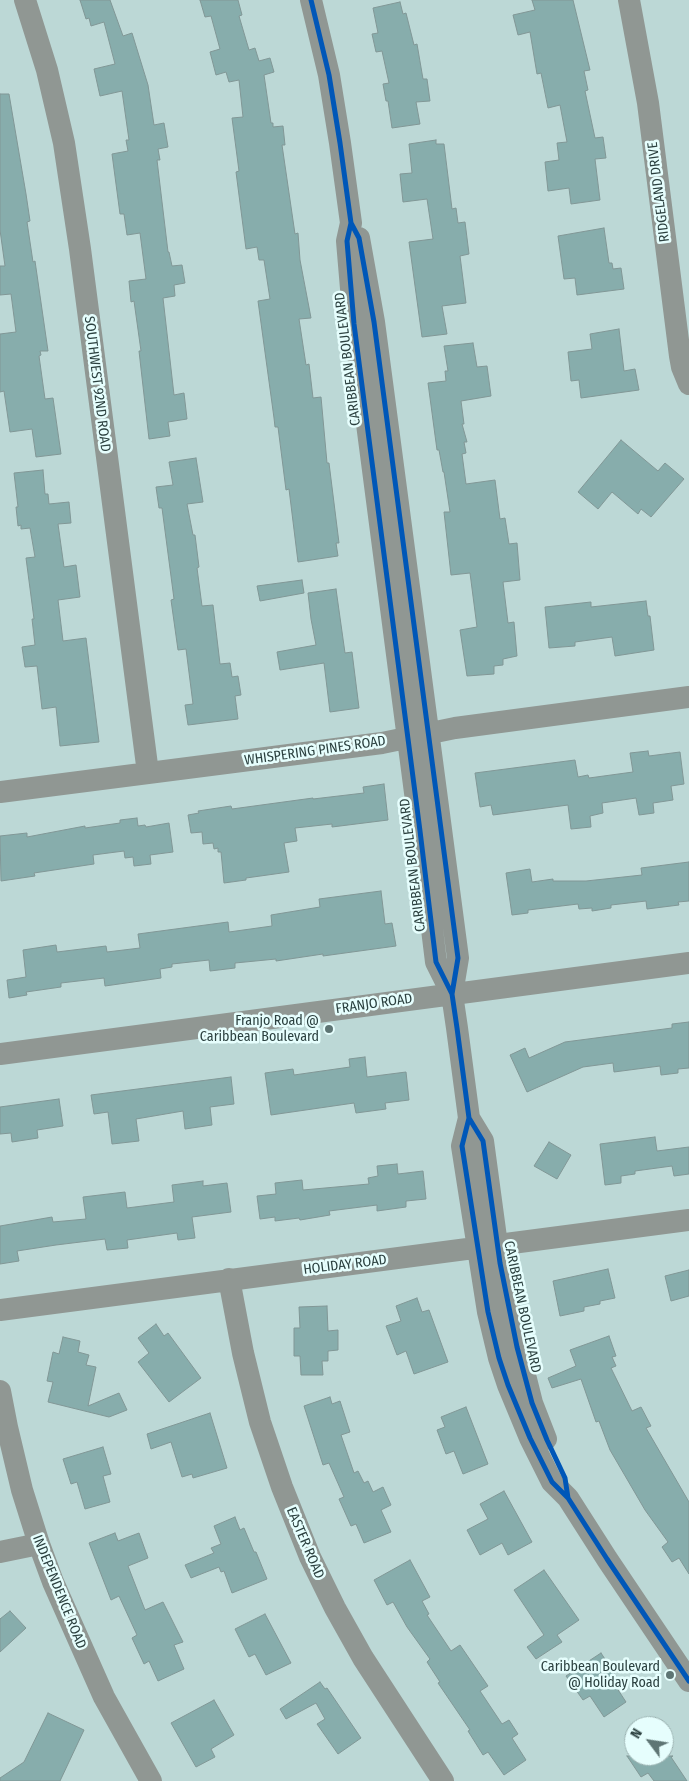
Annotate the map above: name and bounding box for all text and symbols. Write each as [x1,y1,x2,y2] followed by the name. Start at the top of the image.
[645,141,673,243] street label: RIDGELAND DRIVE
[331,291,365,427] street label: CARIBBEAN BOULEVARD
[80,315,114,453] street label: SOUTHWEST 92ND ROAD
[243,733,387,769] street label: WHISPERING PINES ROAD
[396,797,430,933] street label: CARIBBEAN BOULEVARD
[335,990,413,1018] street label: FRANJO ROAD
[200,1013,319,1046] place label: Franjo Road @ Caribbean Boulevard
[323,1023,335,1035] marker: Franjo Road @ Caribbean Boulevard
[500,1240,544,1374] street label: CARIBBEAN BOULEVARD
[302,1252,388,1278] street label: HOLIDAY ROAD
[282,1505,328,1581] street label: EASTER ROAD
[29,1533,89,1651] street label: INDEPENDENCE ROAD
[541,1659,660,1691] place label: Caribbean Boulevard @ Holiday Road
[664,1669,676,1681] marker: Caribbean Boulevard @ Holiday Road
[624,1716,674,1766] north arrow
[627,1726,646,1742] text: N

